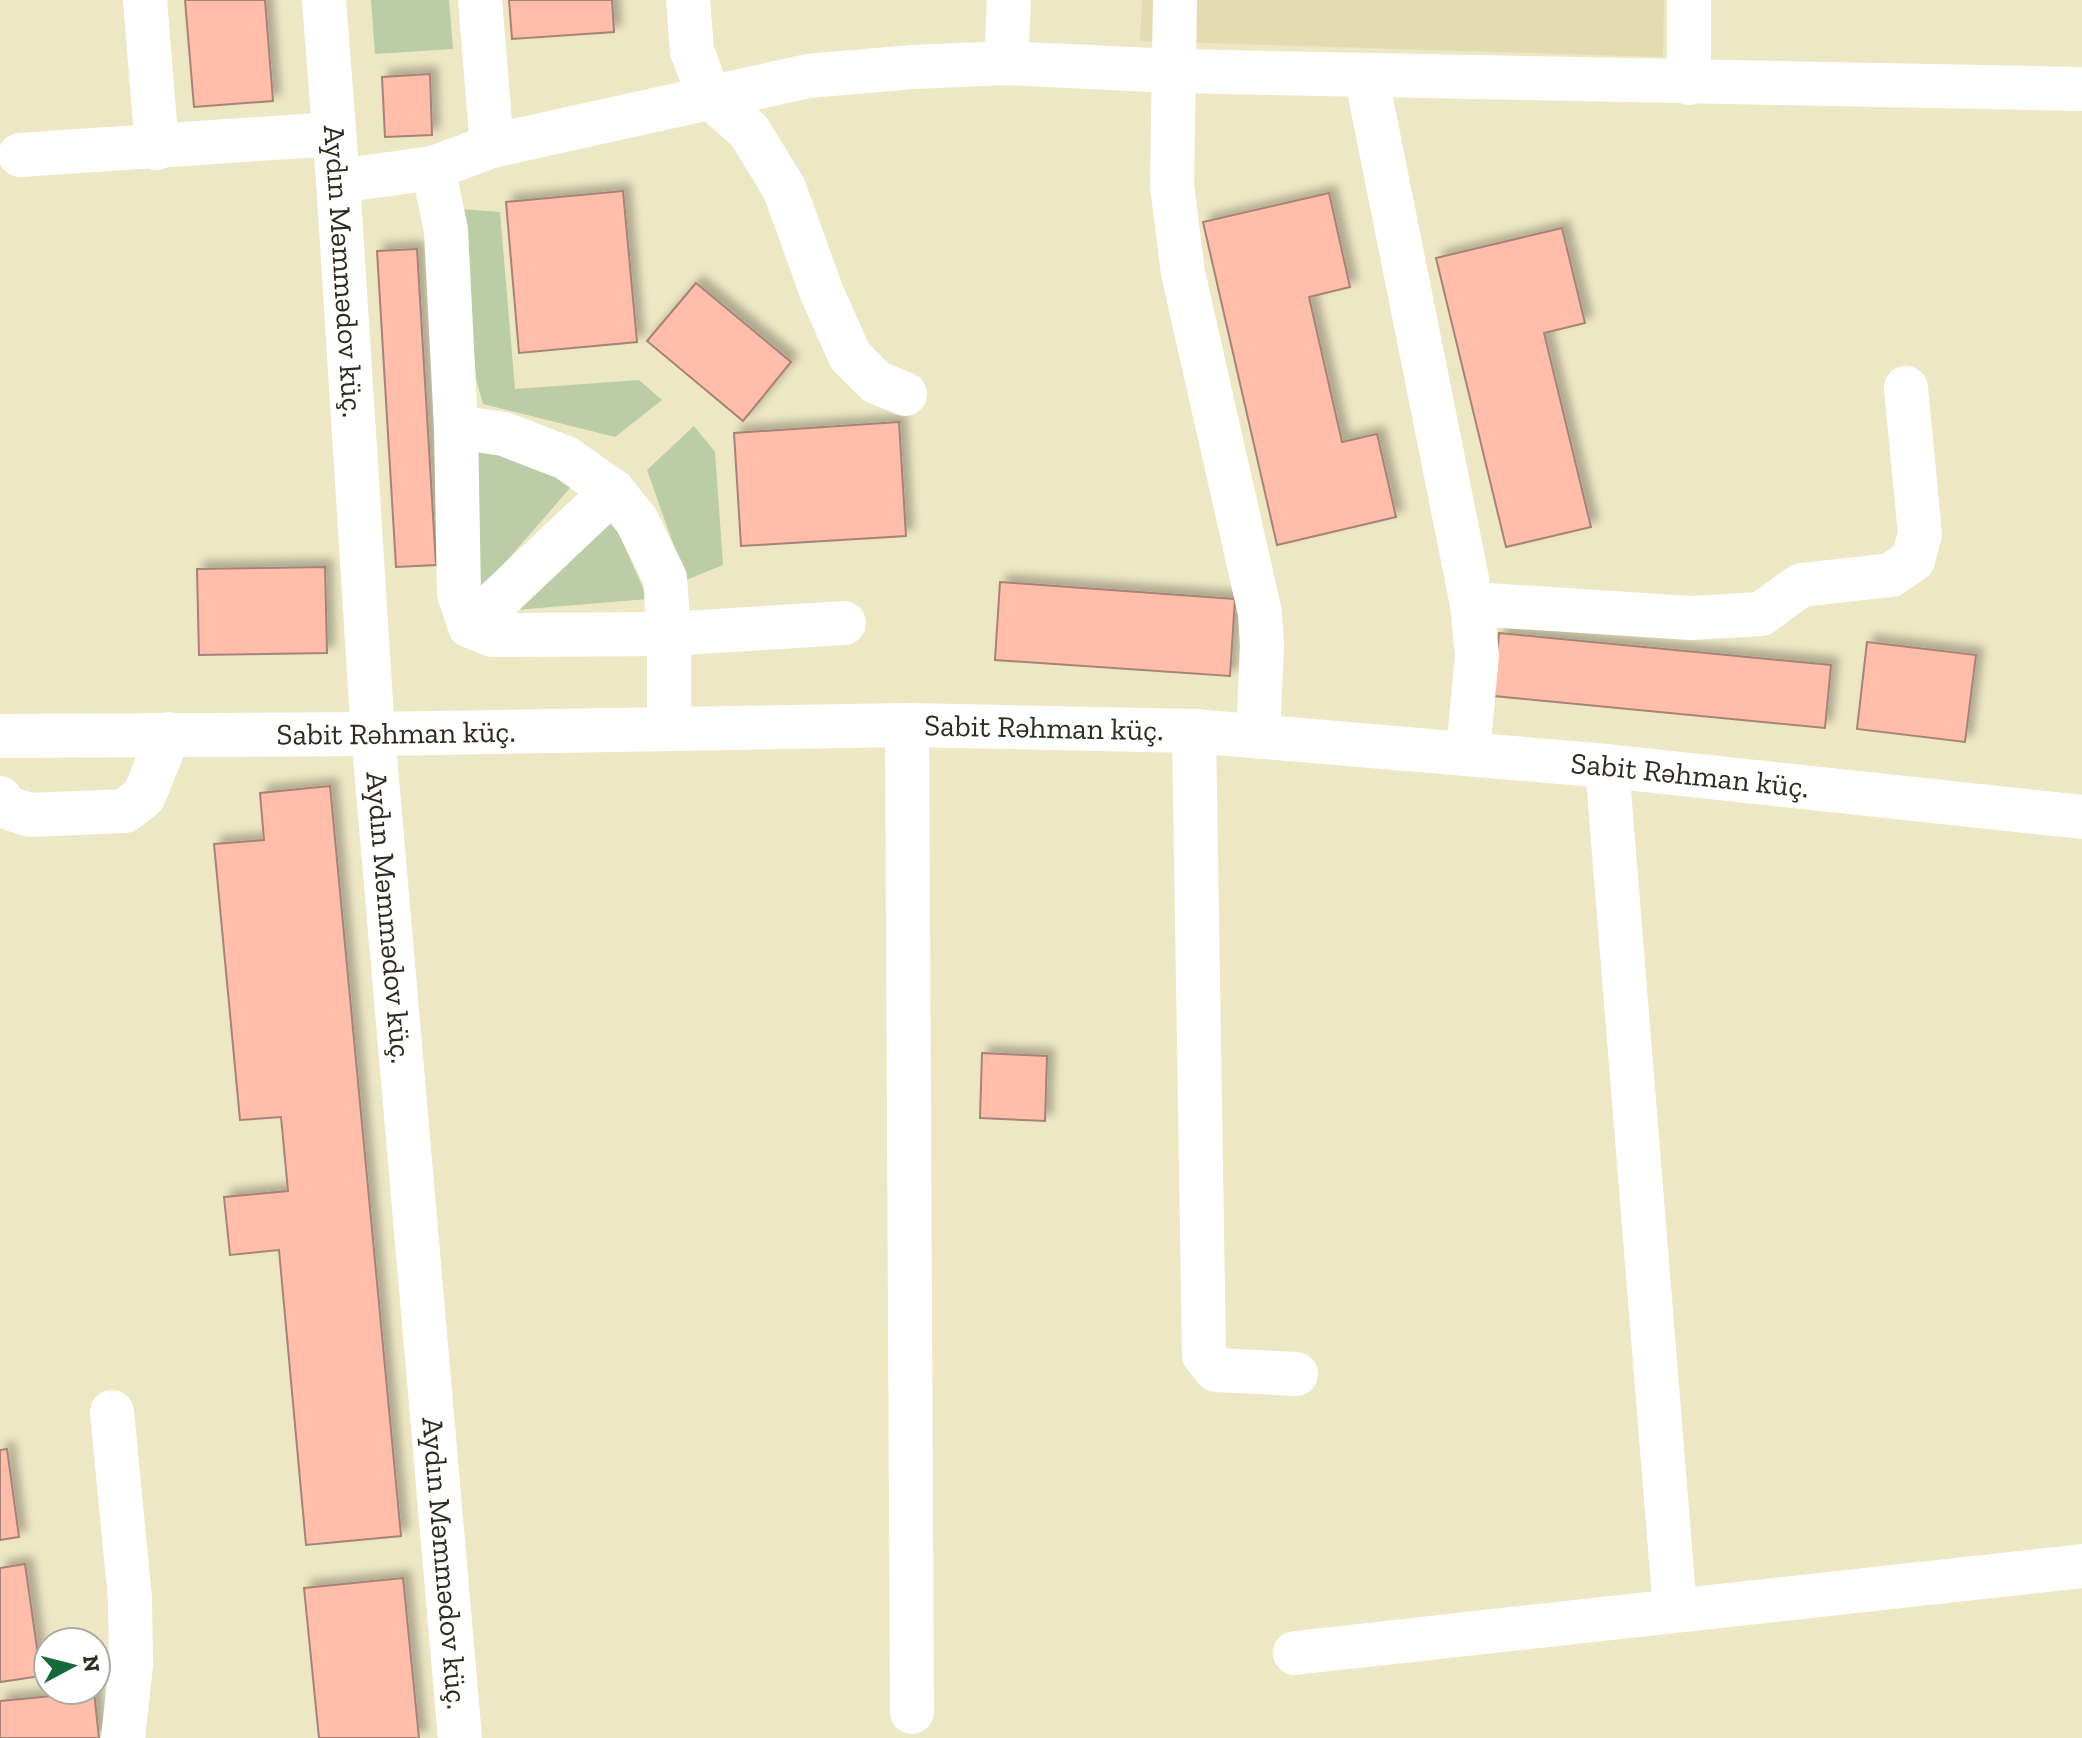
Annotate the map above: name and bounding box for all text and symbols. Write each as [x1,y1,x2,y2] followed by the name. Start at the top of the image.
[316,124,371,419] street label: Aydın Məmmədov küç.
[924,707,1164,748] street label: Sabit Rəhman küç.
[276,714,516,753] street label: Sabit Rəhman küç.
[1569,745,1811,806] street label: Sabit Rəhman küç.
[358,770,420,1065] street label: Aydın Məmmədov küç.
[414,1416,475,1711] street label: Aydın Məmmədov küç.
[32,1626,112,1706] north arrow
[77,1654,106,1674] text: N

